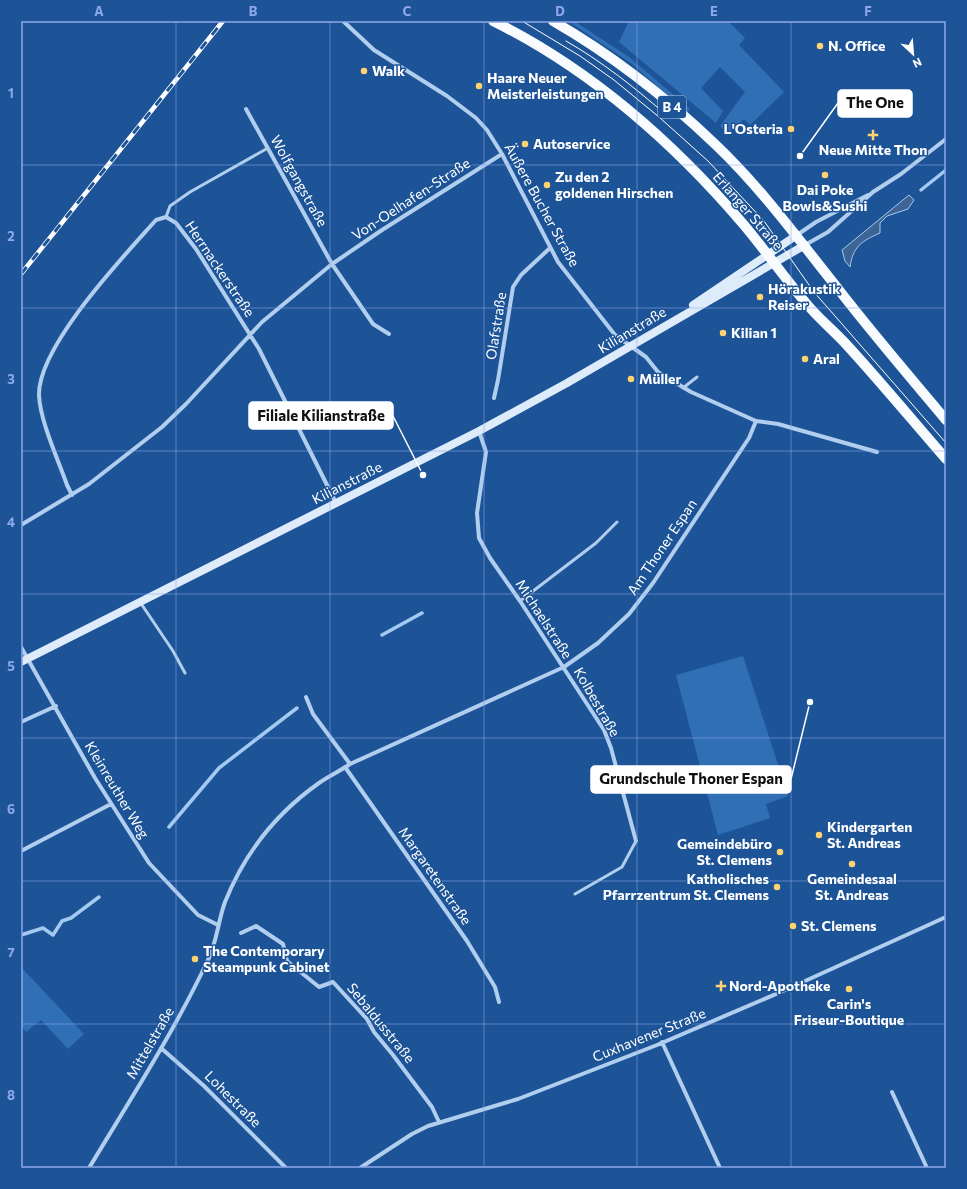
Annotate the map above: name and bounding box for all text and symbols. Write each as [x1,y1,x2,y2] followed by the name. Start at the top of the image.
[94,3,104,19] text: A
[249,3,258,19] text: B
[403,3,412,19] text: C
[555,3,565,19] text: D
[710,3,718,19] text: E
[864,3,872,19] text: F
[893,34,933,74] north arrow
[828,37,885,54] place label: N. Office
[815,41,825,51] marker: N. Office
[911,56,924,71] text: N
[372,62,405,79] place label: Walk
[359,66,369,76] marker: Walk
[487,69,604,102] place label: Haare Neuer Meisterleistungen
[474,81,484,91] marker: Haare Neuer Meisterleistungen
[8,85,14,101] text: 1
[838,90,912,117] callout: The One
[846,93,904,111] text: The One
[658,96,686,118] road number: B 4
[724,120,783,137] place label: L'Osteria
[786,124,796,134] marker: L'Osteria
[868,130,878,140] marker: Neue Mitte Thon
[267,132,332,229] street label: Wolfgangstraße
[533,135,610,152] place label: Autoservice
[520,139,530,149] marker: Autoservice
[501,140,583,269] street label: Äußere Bucher Straße
[819,141,927,158] place label: Neue Mitte Thon
[348,154,473,243] street label: Von-Oelhafen-Straße
[555,168,673,201] place label: Zu den 2 goldenen Hirschen
[710,168,787,253] street label: Erlanger Straße
[820,170,830,180] marker: Dai Poke Bowls&Sushi
[542,180,552,190] marker: Zu den 2 goldenen Hirschen
[783,181,868,214] place label: Dai Poke Bowls&Sushi
[182,218,259,320] street label: Herrnackerstraße
[7,228,15,244] text: 2
[768,280,840,313] place label: Hörakustik Reiser
[482,291,509,361] street label: Olafstraße
[755,292,765,302] marker: Hörakustik Reiser
[595,303,669,356] street label: Kilianstraße
[731,324,777,341] place label: Kilian 1
[718,328,728,338] marker: Kilian 1
[813,350,840,367] place label: Aral
[800,354,810,364] marker: Aral
[639,370,681,387] place label: Müller
[7,371,15,387] text: 3
[626,374,636,384] marker: Müller
[249,402,393,429] callout: Filiale Kilianstraße
[257,406,385,424] text: Filiale Kilianstraße
[309,458,385,507] street label: Kilianstraße
[623,496,700,598] street label: Am Thoner Espan
[7,514,15,530] text: 4
[513,576,576,661] street label: Michaelstraße
[7,658,15,674] text: 5
[571,664,624,739] street label: Kolbestraße
[82,738,153,842] street label: Kleinreuther Weg
[591,766,791,793] callout: Grundschule Thoner Espan
[599,769,783,787] text: Grundschule Thoner Espan
[7,801,15,817] text: 6
[827,818,912,851] place label: Kindergarten St. Andreas
[395,824,475,928] street label: Margaretenstraße
[814,830,824,840] marker: Kindergarten St. Andreas
[677,835,772,868] place label: Gemeindebüro St. Clemens
[775,847,785,857] marker: Gemeindebüro St. Clemens
[847,859,857,869] marker: Gemeindesaal St. Andreas
[603,870,769,903] place label: Katholisches Pfarrzentrum St. Clemens
[807,870,897,903] place label: Gemeindesaal St. Andreas
[772,882,782,892] marker: Katholisches Pfarrzentrum St. Clemens
[801,917,877,934] place label: St. Clemens
[788,921,798,931] marker: St. Clemens
[203,942,330,975] place label: The Contemporary Steampunk Cabinet
[7,944,15,960] text: 7
[190,954,200,964] marker: The Contemporary Steampunk Cabinet
[729,977,830,994] place label: Nord-Apotheke
[344,979,419,1066] street label: Sebaldusstraße
[716,981,726,991] marker: Nord-Apotheke
[844,984,854,994] marker: Carin's Friseur-Boutique
[794,995,904,1028] place label: Carin's Friseur-Boutique
[122,1004,177,1082] street label: Mittelstraße
[590,1004,708,1065] street label: Cuxhavener Straße
[202,1067,265,1130] street label: Lohestraße
[7,1087,15,1103] text: 8

